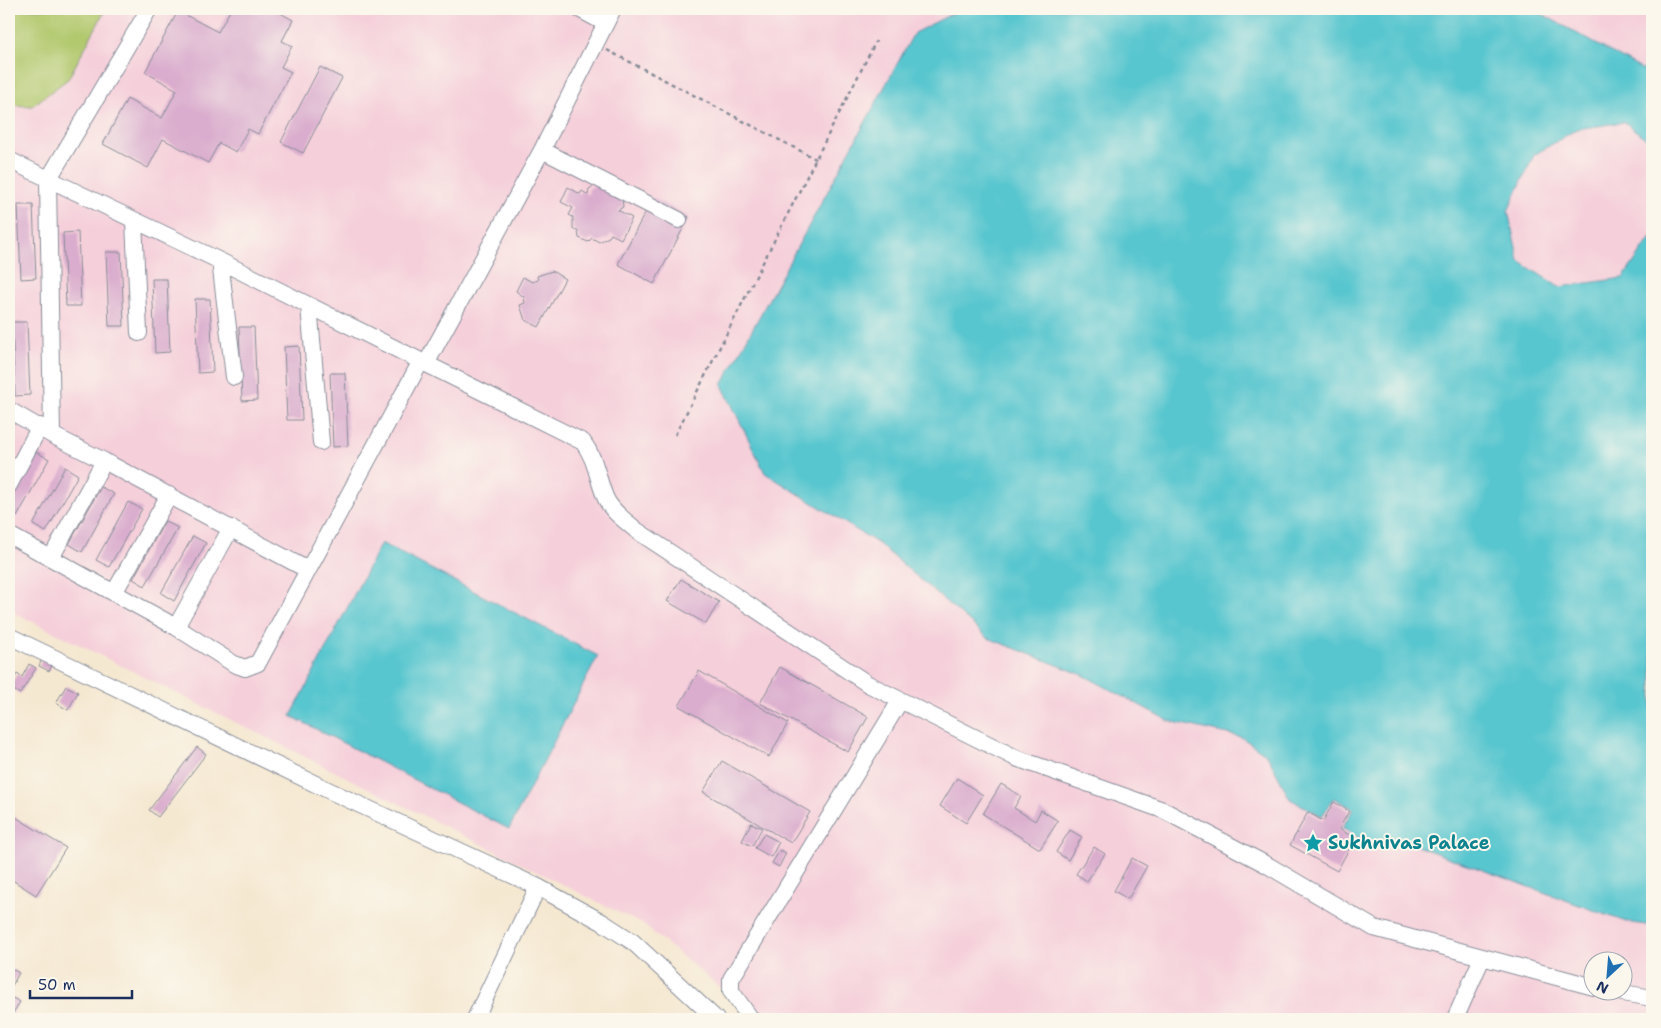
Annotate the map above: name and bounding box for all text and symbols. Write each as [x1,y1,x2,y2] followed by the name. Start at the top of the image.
[1328,831,1490,855] place label: Sukhnivas Palace
[1302,832,1324,854] place icon: Sukhnivas Palace
[1584,950,1634,1000] north arrow
[30,968,132,1000] scale bar
[38,975,76,995] text: 50 m
[1593,977,1611,998] text: N

